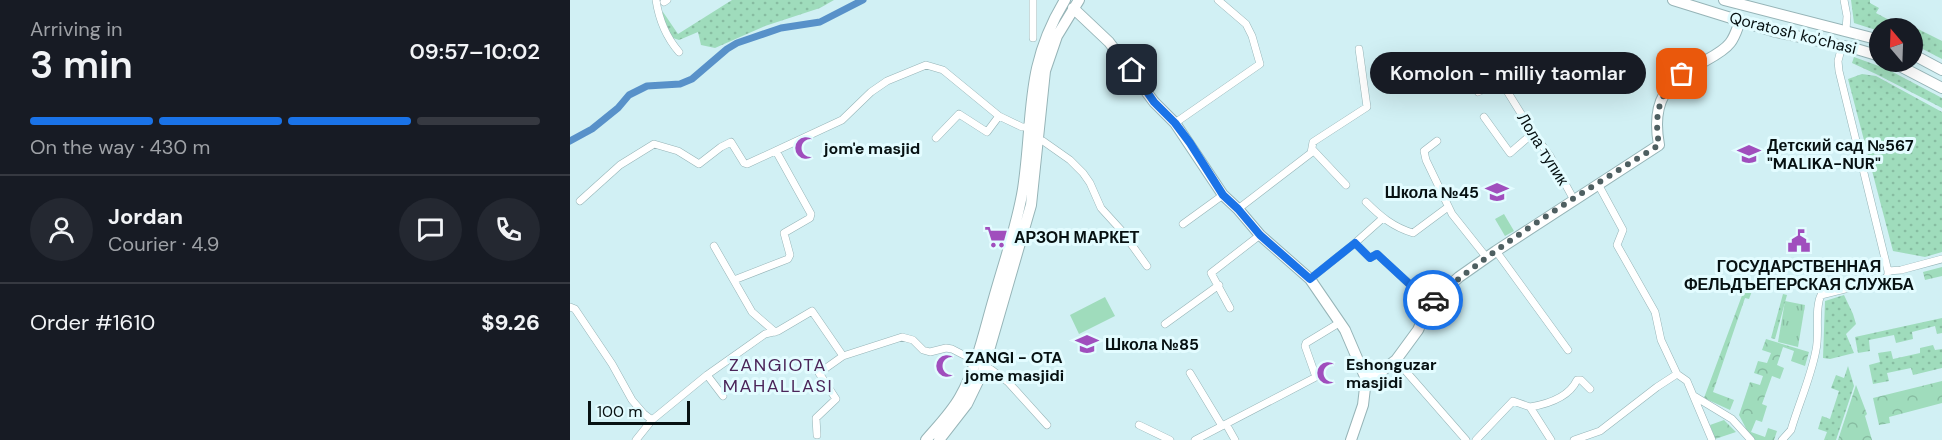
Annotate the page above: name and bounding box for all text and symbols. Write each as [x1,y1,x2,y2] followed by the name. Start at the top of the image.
[1727,7,1859,59] street label: Qoratosh ko'chasi
[30,16,122,42] text: Arriving in
[1869,18,1923,72] north arrow
[1869,18,1923,72] map controls
[409,37,540,66] text: 09:57–10:02
[30,39,133,90] text: 3 min
[1106,44,1157,95] pin
[1656,48,1707,99] pin
[1115,53,1148,86] icon: home
[1370,53,1646,95] callout: Komolon - milliy taomlar
[1665,57,1698,90] icon: bag
[1390,60,1626,86] text: Komolon - milliy taomlar
[1512,109,1574,190] street label: Лола тупик
[30,134,210,160] text: On the way · 430 m
[793,135,819,161] mosque icon: jom'e masjid
[1767,135,1914,174] place label: Детский сад №567 "MALIKA-NUR"
[823,138,920,159] place label: jom'e masjid
[1736,141,1762,167] school or university icon: Детский сад №567 "MALIKA-NUR"
[1484,179,1510,205] school or university icon: Школа №45
[1385,182,1479,203] place label: Школа №45
[30,198,93,261] button: person
[399,198,462,261] button: chat
[477,198,540,261] button: phone
[108,202,183,231] text: Jordan
[983,224,1009,250] supermarket icon: АРЗОН МАРКЕТ
[1014,227,1140,248] place label: АРЗОН МАРКЕТ
[1786,228,1812,254] public building icon: ГОСУДАРСТВЕННАЯ ФЕЛЬДЪЕГЕРСКАЯ СЛУЖБА
[108,231,219,257] text: Courier · 4.9
[1684,256,1915,295] place label: ГОСУДАРСТВЕННАЯ ФЕЛЬДЪЕГЕРСКАЯ СЛУЖБА
[1403,270,1463,330] courier
[1417,284,1450,317] icon: car
[30,308,155,337] text: Order #1610
[481,308,540,337] text: $9.26
[1074,331,1100,357] school or university icon: Школа №85
[1105,334,1199,355] place label: Школа №85
[964,347,1064,386] place label: ZANGI - OTA jome masjidi
[723,353,833,398] district label: ZANGIOTA MAHALLASI
[934,353,960,379] mosque icon: ZANGI - OTA jome masjidi
[1346,354,1437,393] place label: Eshonguzar masjidi
[1315,360,1341,386] mosque icon: Eshonguzar masjidi
[588,398,690,426] scale bar
[597,401,642,422] text: 100 m

